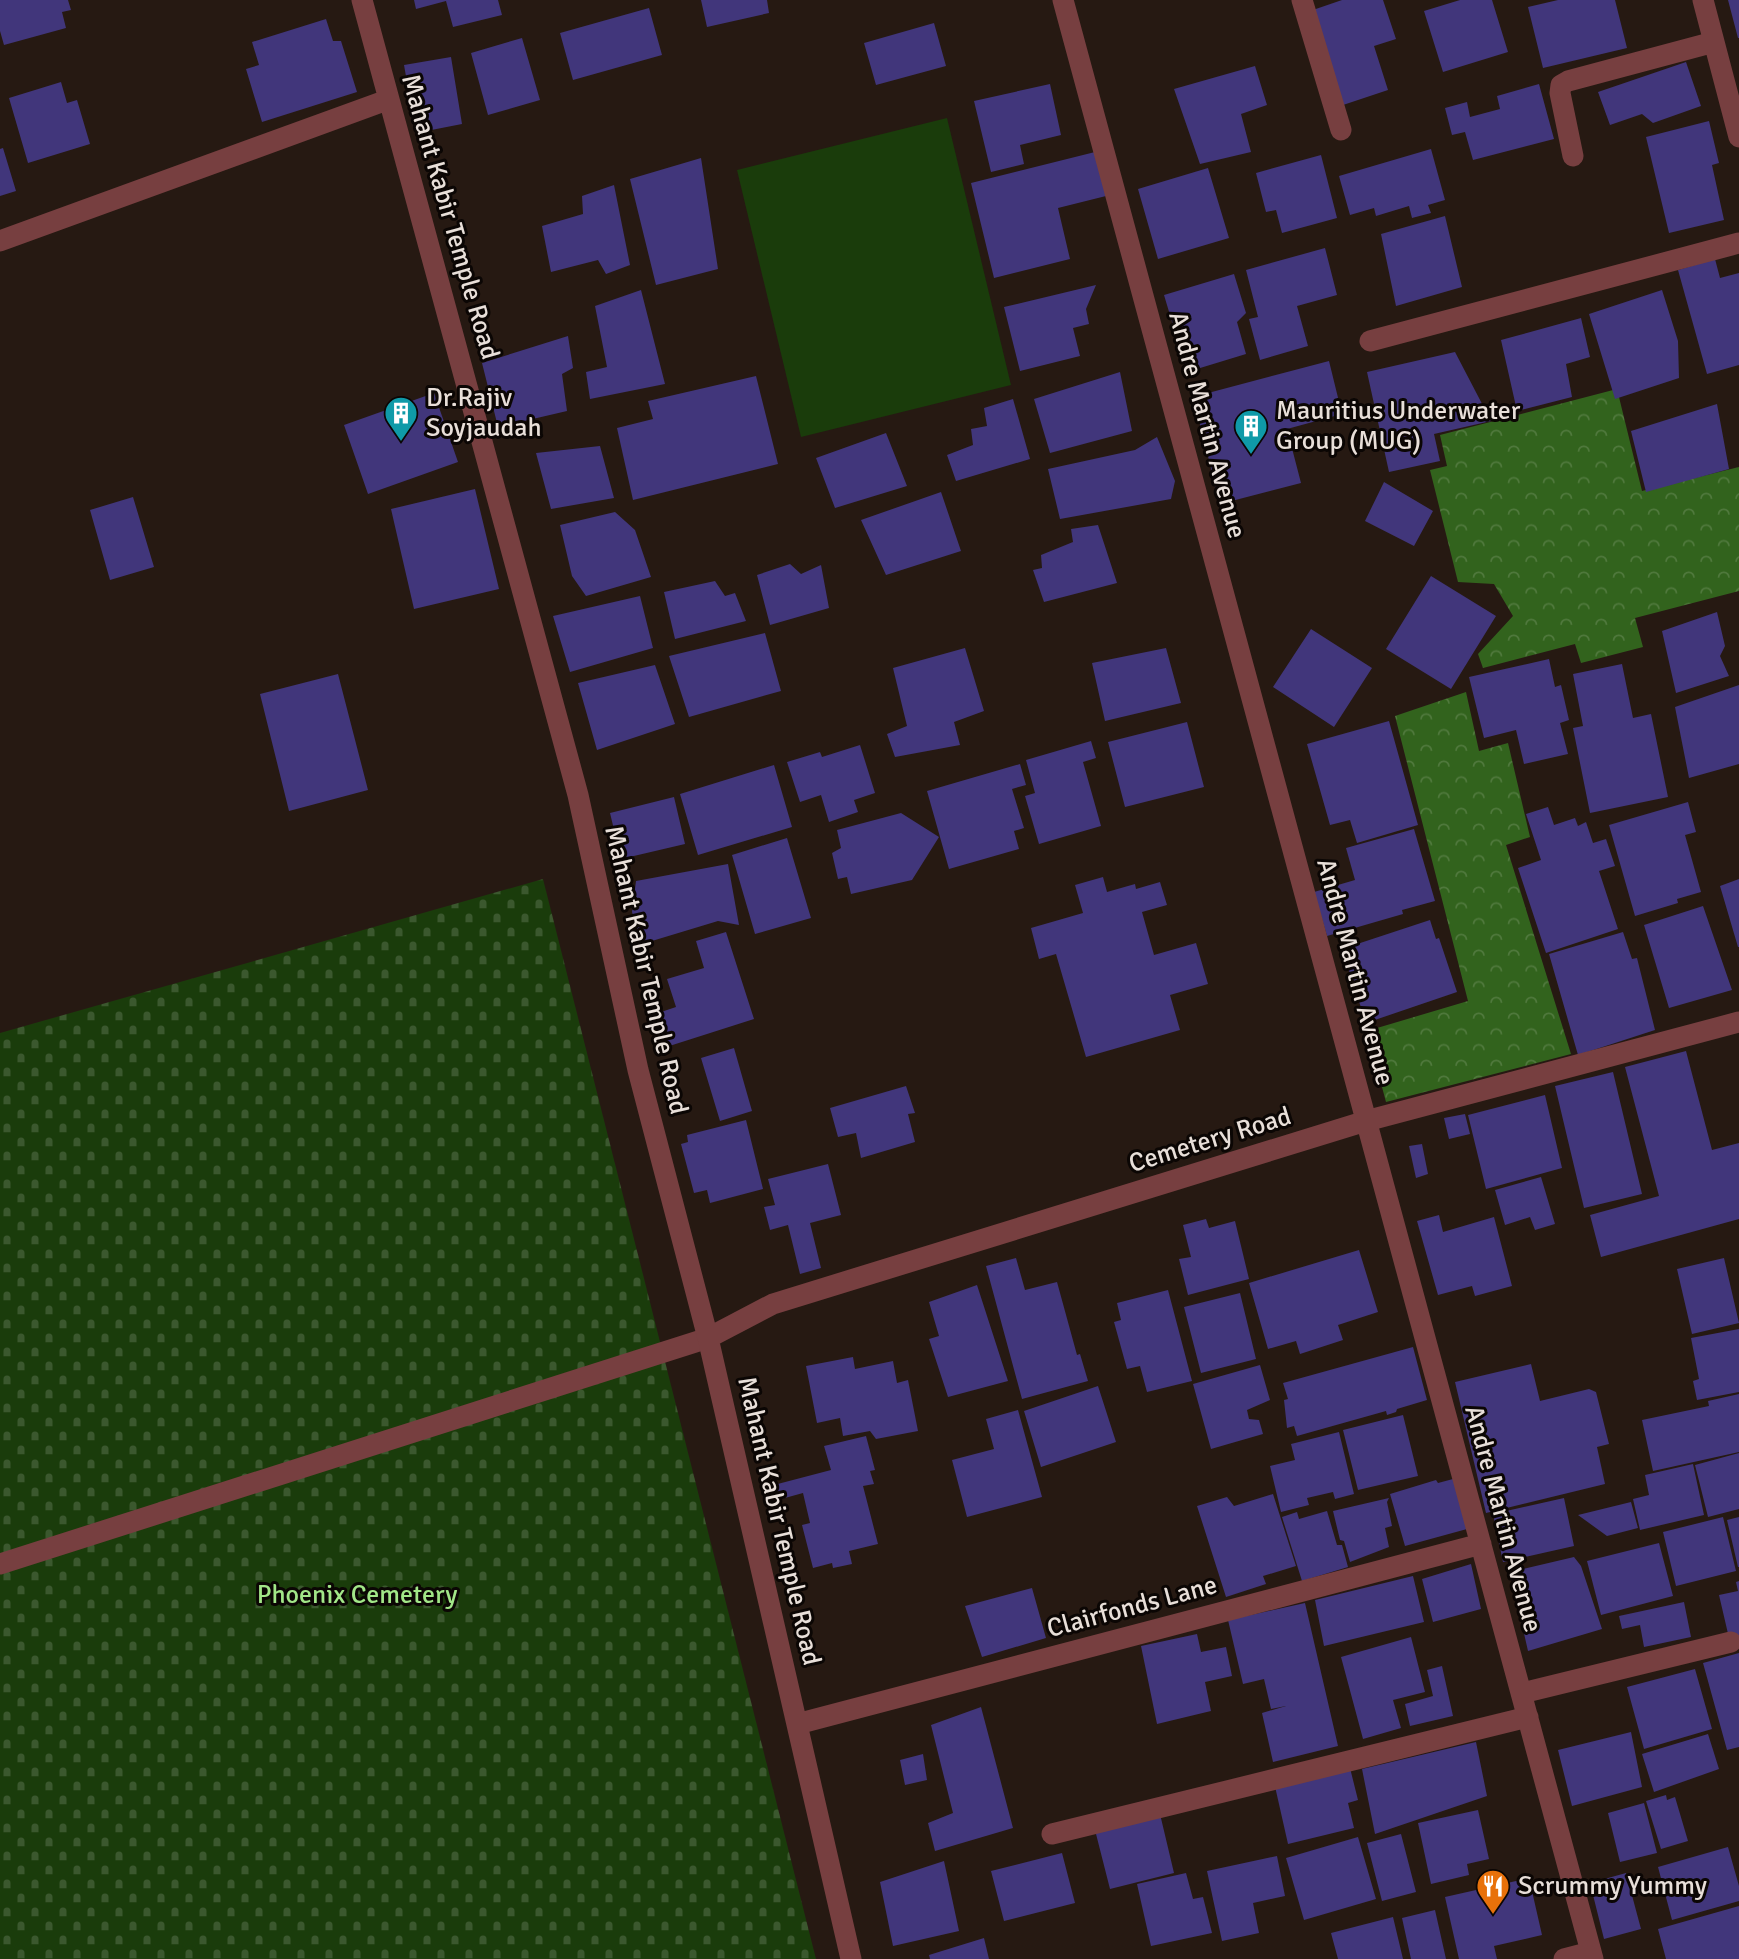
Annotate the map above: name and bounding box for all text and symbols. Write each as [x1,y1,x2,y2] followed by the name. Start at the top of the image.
[394,71,506,363] street label: Mahant Kabir Temple Road
[1161,308,1253,542] street label: Andre Martin Avenue
[426,382,542,444] place label: Dr.Rajiv Soyjaudah
[382,394,420,443] building icon: Dr.Rajiv Soyjaudah
[1276,395,1521,457] place label: Mauritius Underwater Group (MUG)
[1232,407,1270,456] building icon: Mauritius Underwater Group (MUG)
[597,823,695,1117] street label: Mahant Kabir Temple Road
[1309,855,1401,1089] street label: Andre Martin Avenue
[1125,1100,1295,1180] street label: Cemetery Road
[730,1374,828,1668] street label: Mahant Kabir Temple Road
[1457,1402,1549,1636] street label: Andre Martin Avenue
[1043,1569,1221,1645] street label: Clairfonds Lane
[257,1579,457,1611] park label: Phoenix Cemetery
[1474,1867,1512,1916] restaurant icon: Scrummy Yummy
[1518,1870,1707,1902] place label: Scrummy Yummy

